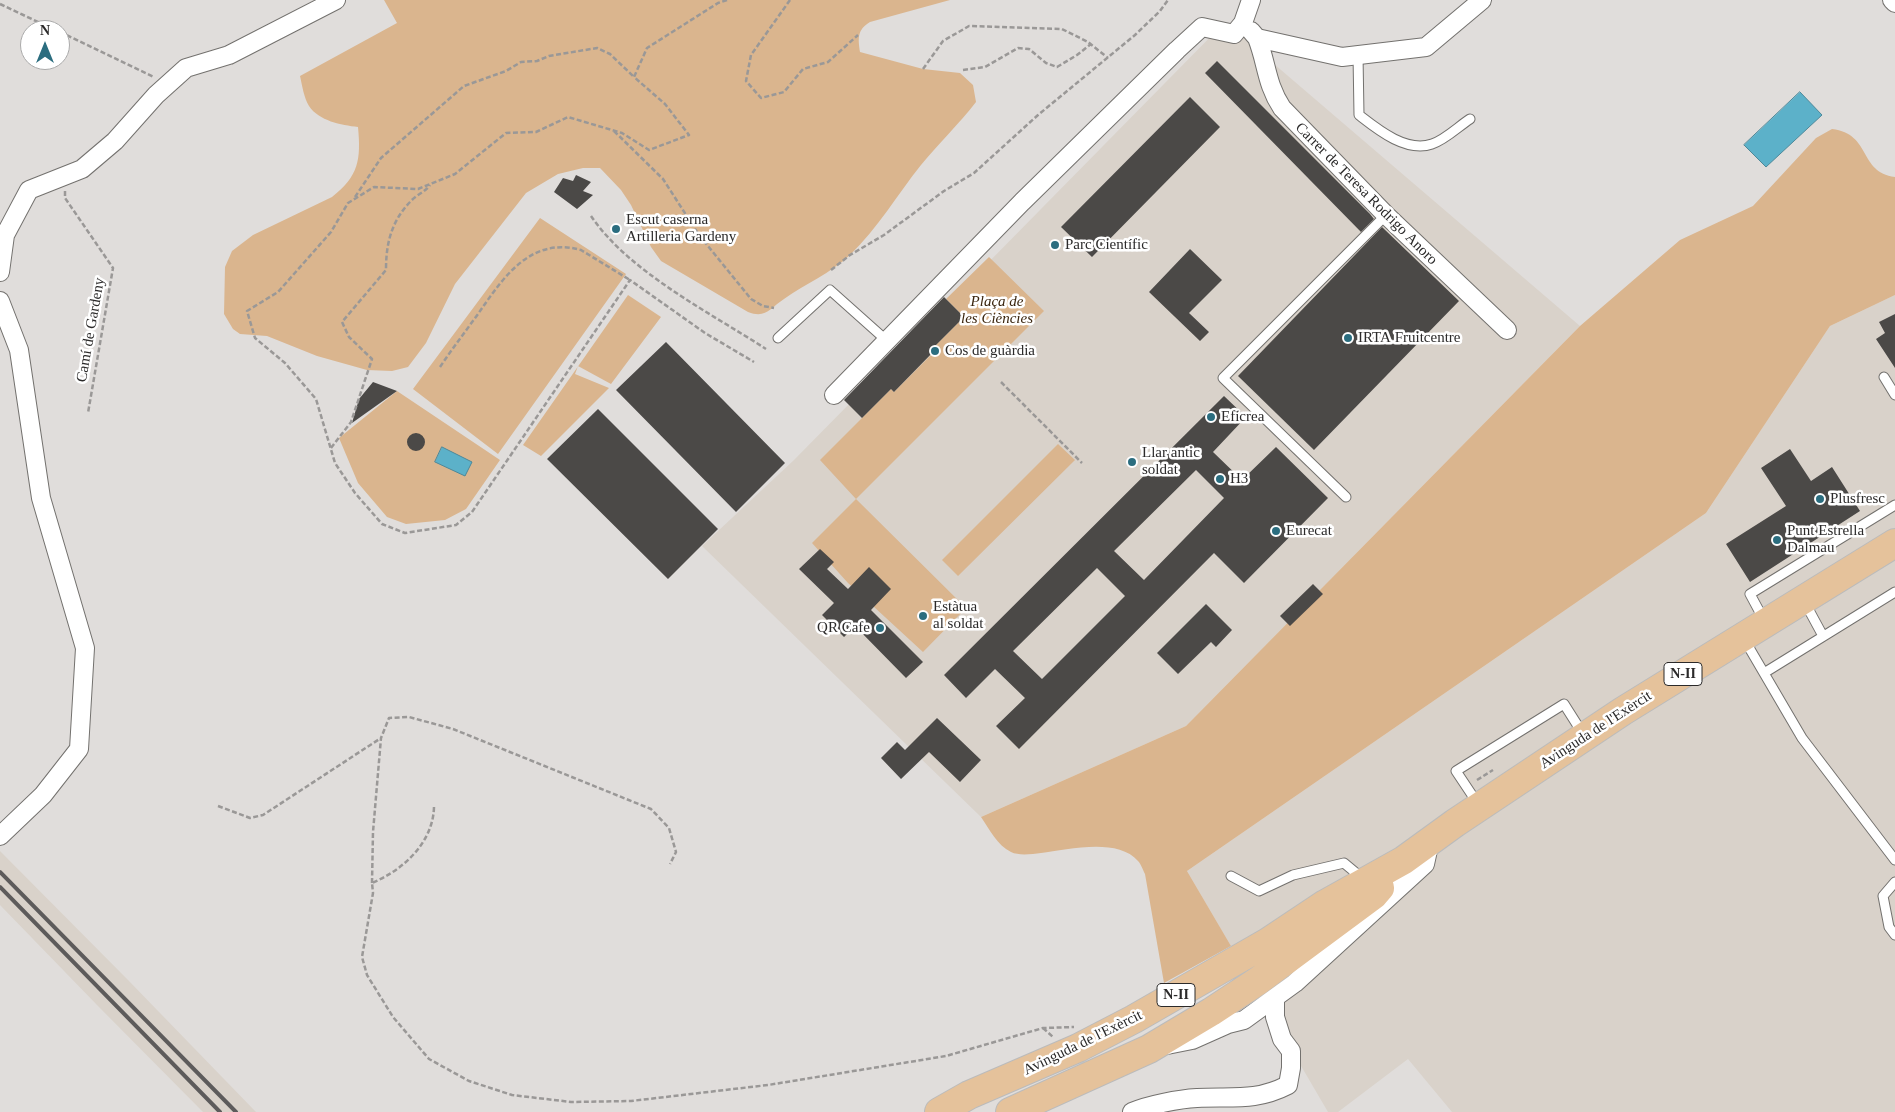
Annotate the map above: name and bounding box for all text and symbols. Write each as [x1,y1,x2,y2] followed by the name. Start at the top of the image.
[20,20,70,70] north arrow
[40,23,50,38] text: N
[1291,119,1441,269] street label: Carrer de Teresa Rodrigo Anoro
[626,211,736,246] place label: Escut caserna Artilleria Gardeny
[610,223,622,235] marker: Escut caserna Artilleria Gardeny
[1065,236,1148,254] place label: Parc Científic
[1049,239,1061,251] marker: Parc Científic
[73,276,109,384] street label: Camí de Gardeny
[961,293,1033,328] park label: Plaça de les Ciències
[1358,329,1460,347] place label: IRTA Fruitcentre
[1342,332,1354,344] marker: IRTA Fruitcentre
[945,342,1035,360] place label: Cos de guàrdia
[929,345,941,357] marker: Cos de guàrdia
[1221,408,1264,426] place label: Eficrea
[1205,411,1217,423] marker: Eficrea
[1142,444,1200,479] place label: Llar antic soldat
[1126,456,1138,468] marker: Llar antic soldat
[1230,470,1248,488] place label: H3
[1214,473,1226,485] marker: H3
[1830,490,1885,508] place label: Plusfresc
[1814,493,1826,505] marker: Plusfresc
[1286,522,1332,540] place label: Eurecat
[1787,522,1864,557] place label: Punt Estrella Dalmau
[1270,525,1282,537] marker: Eurecat
[1771,534,1783,546] marker: Punt Estrella Dalmau
[933,598,983,633] place label: Estàtua al soldat
[917,610,929,622] marker: Estàtua al soldat
[817,619,870,637] place label: QR Cafe
[874,622,886,634] marker: QR Cafe
[1664,662,1702,686] road number: N-II
[1537,687,1655,773] street label: Avinguda de l'Exèrcit
[1157,984,1195,1006] road number: N-II
[1021,1006,1145,1080] street label: Avinguda de l'Exèrcit

